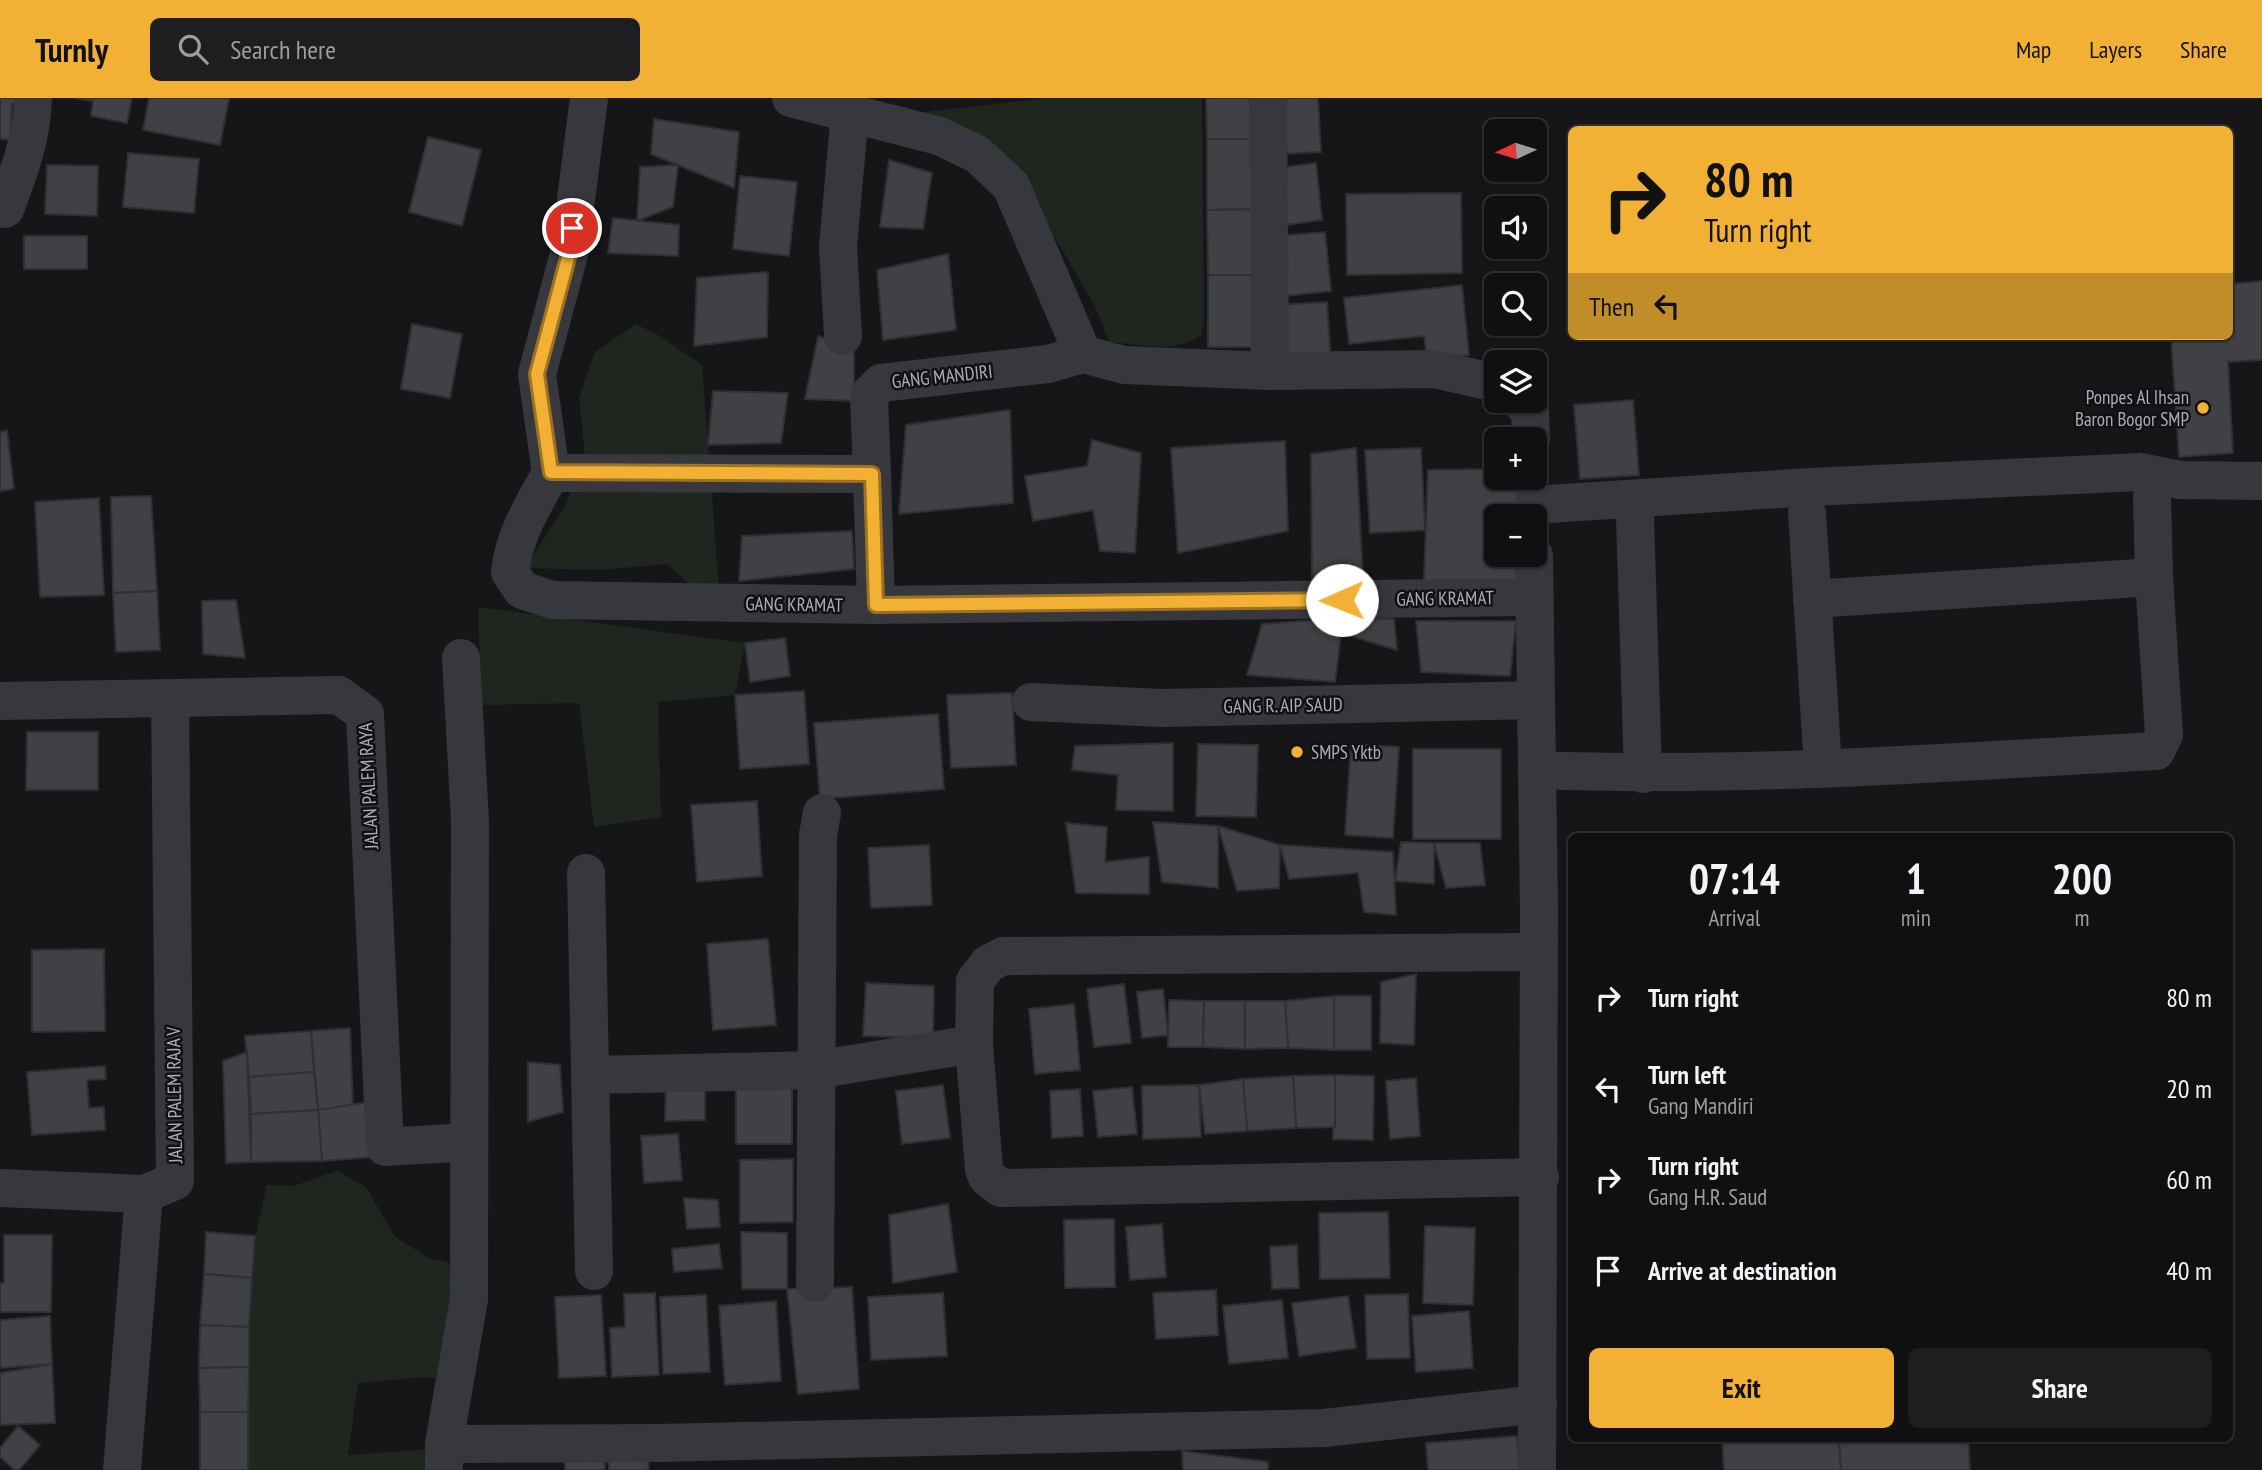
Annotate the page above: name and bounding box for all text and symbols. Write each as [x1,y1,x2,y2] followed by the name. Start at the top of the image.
[150,18,640,81] search box
[35,28,108,71] text: Turnly
[174,30,212,68] icon: search
[230,33,336,66] text: Search here
[2016,34,2051,65] text: Map
[2089,34,2142,65] text: Layers
[2180,34,2227,65] text: Share
[1484,119,1547,182] north arrow
[1484,119,1547,567] map controls
[1704,147,1793,211] text: 80 m
[1589,154,1680,245] icon: right
[1484,196,1547,259] button: sound
[542,198,602,258] pin
[553,209,591,247] icon: arrive
[1704,209,1812,251] text: Turn right
[1484,273,1547,336] button: search
[1648,287,1686,325] icon: left
[1589,290,1634,323] text: Then
[1484,350,1547,413] button: layers
[890,359,994,393] street label: GANG MANDIRI
[2075,385,2189,431] place label: Ponpes Al Ihsan Baron Bogor SMP
[2195,400,2211,416] marker: Ponpes Al Ihsan Baron Bogor SMP
[1484,427,1547,490] button: +
[1484,504,1547,567] button: −
[1305,563,1379,637] position arrow
[1396,585,1494,611] street label: GANG KRAMAT
[745,591,843,617] street label: GANG KRAMAT
[1223,692,1343,718] street label: GANG R. AIP SAUD
[353,722,383,851] street label: JALAN PALEM RAYA
[1311,740,1381,764] place label: SMPS Yktb
[1289,744,1305,760] marker: SMPS Yktb
[1689,851,1780,906] text: 07:14
[1906,851,1926,906] text: 1
[2052,851,2112,906] text: 200
[1708,903,1760,932] text: Arrival
[1901,903,1931,932] text: min
[2074,903,2089,932] text: m
[1589,979,1627,1017] icon: right
[1648,981,1739,1014] text: Turn right
[2166,981,2212,1014] text: 80 m
[161,1026,187,1164] street label: JALAN PALEM RAJA V
[1648,1058,1726,1091] text: Turn left
[1589,1070,1627,1108] icon: left
[2166,1072,2212,1105] text: 20 m
[1648,1091,1754,1120] text: Gang Mandiri
[1648,1149,1739,1182] text: Turn right
[1589,1161,1627,1199] icon: right
[2166,1163,2212,1196] text: 60 m
[1648,1182,1767,1211] text: Gang H.R. Saud
[1589,1252,1627,1290] icon: arrive
[1648,1254,1837,1287] text: Arrive at destination
[2166,1254,2212,1287] text: 40 m
[1589,1348,1894,1428] button: Exit
[1908,1348,2212,1428] button: Share

